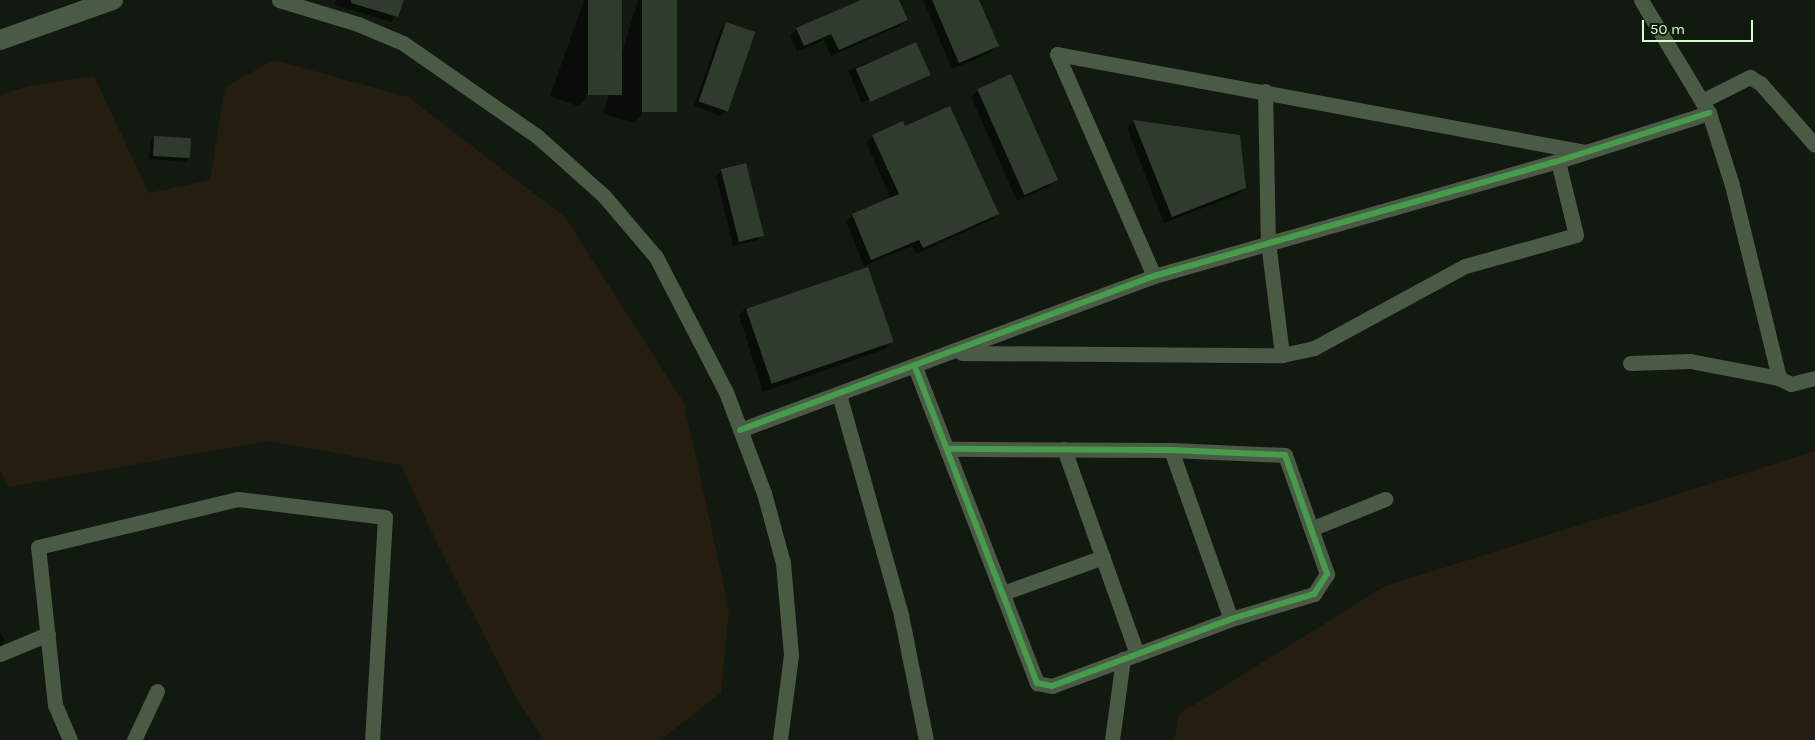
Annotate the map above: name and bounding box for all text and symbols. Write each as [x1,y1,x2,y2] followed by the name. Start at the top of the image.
[1645,10,1756,42] scale bar
[1650,20,1685,38] text: 50 m

